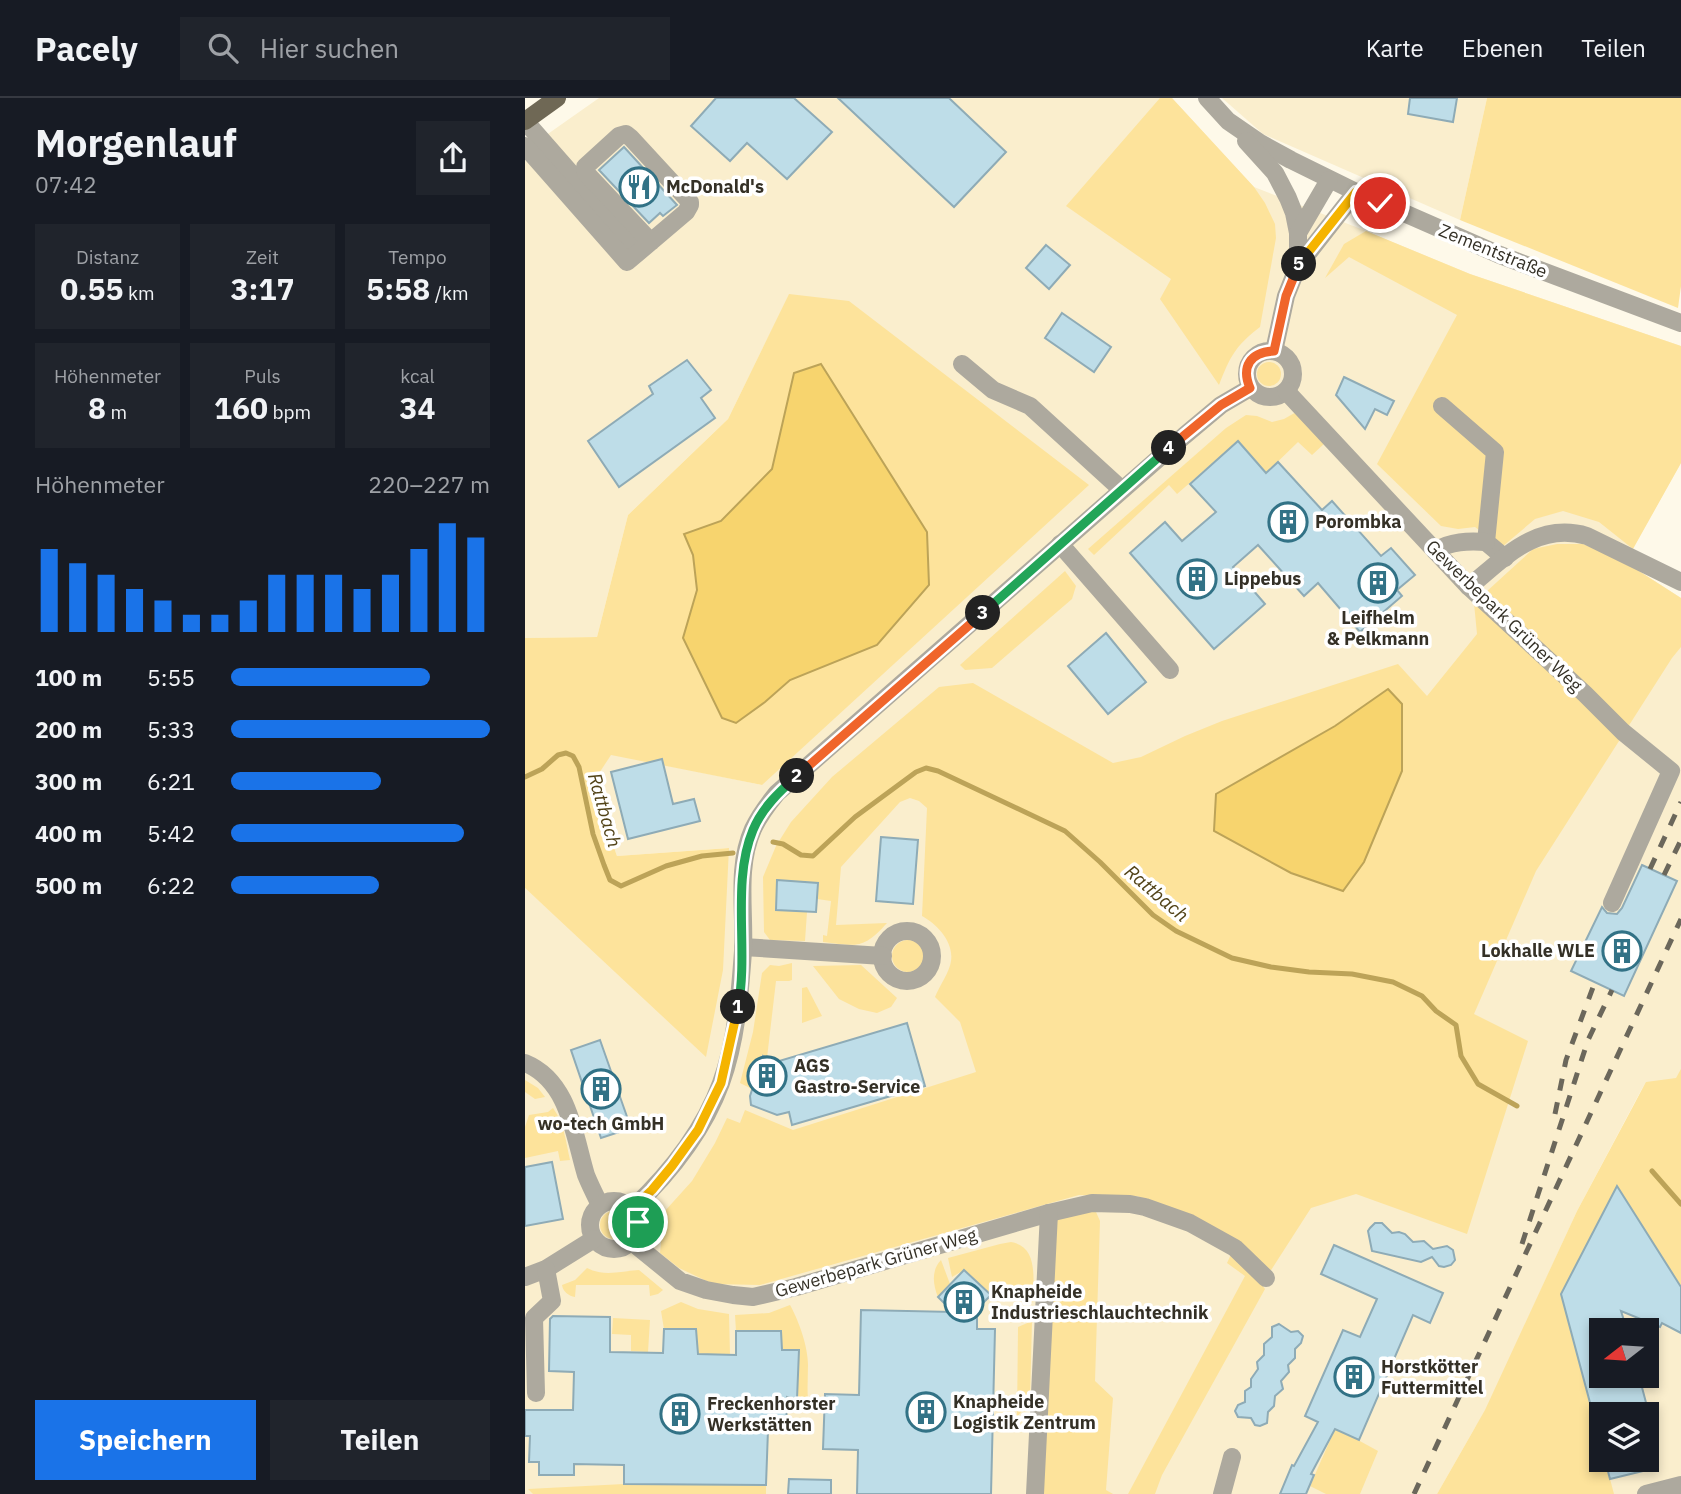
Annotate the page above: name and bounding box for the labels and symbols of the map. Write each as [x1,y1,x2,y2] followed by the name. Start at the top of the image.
[618,166,660,208] restaurant icon: McDonald's
[1350,173,1410,233] pin
[666,175,764,198] place label: McDonald's
[1436,218,1551,283] street label: Zementstraße
[1281,246,1317,282] pin: 5
[1151,430,1187,466] pin: 4
[1267,501,1309,543] building icon: Porombka
[1315,510,1402,533] place label: Porombka
[1421,535,1588,697] street label: Gewerbepark Grüner Weg
[1176,558,1218,600] building icon: Lippebus
[1357,562,1399,604] building icon: Leifhelm & Pelkmann
[1224,567,1301,590] place label: Lippebus
[965,596,1001,630] pin: 3
[1327,606,1429,650] place label: Leifhelm & Pelkmann
[779,758,815,794] pin: 2
[583,770,627,850] water label: Rattbach
[1120,859,1194,927] water label: Rattbach
[1601,930,1643,972] building icon: Lokhalle WLE
[1481,939,1595,962] place label: Lokhalle WLE
[721,990,755,1024] pin: 1
[794,1054,920,1098] place label: AGS Gastro-Service
[746,1055,788,1097] building icon: AGS Gastro-Service
[580,1068,622,1110] building icon: wo-tech GmbH
[538,1112,664,1135] place label: wo-tech GmbH
[608,1192,668,1252] pin
[772,1223,980,1302] street label: Gewerbepark Grüner Weg
[991,1280,1209,1324] place label: Knapheide Industrieschlauchtechnik
[943,1281,985,1323] building icon: Knapheide Industrieschlauchtechnik
[1589,1318,1659,1388] north arrow
[1381,1355,1484,1399] place label: Horstkötter Futtermittel
[1333,1356,1375,1398] building icon: Horstkötter Futtermittel
[953,1390,1096,1434] place label: Knapheide Logistik Zentrum
[905,1391,947,1433] building icon: Knapheide Logistik Zentrum
[707,1392,836,1436] place label: Freckenhorster Werkstätten
[659,1393,701,1435] building icon: Freckenhorster Werkstätten

